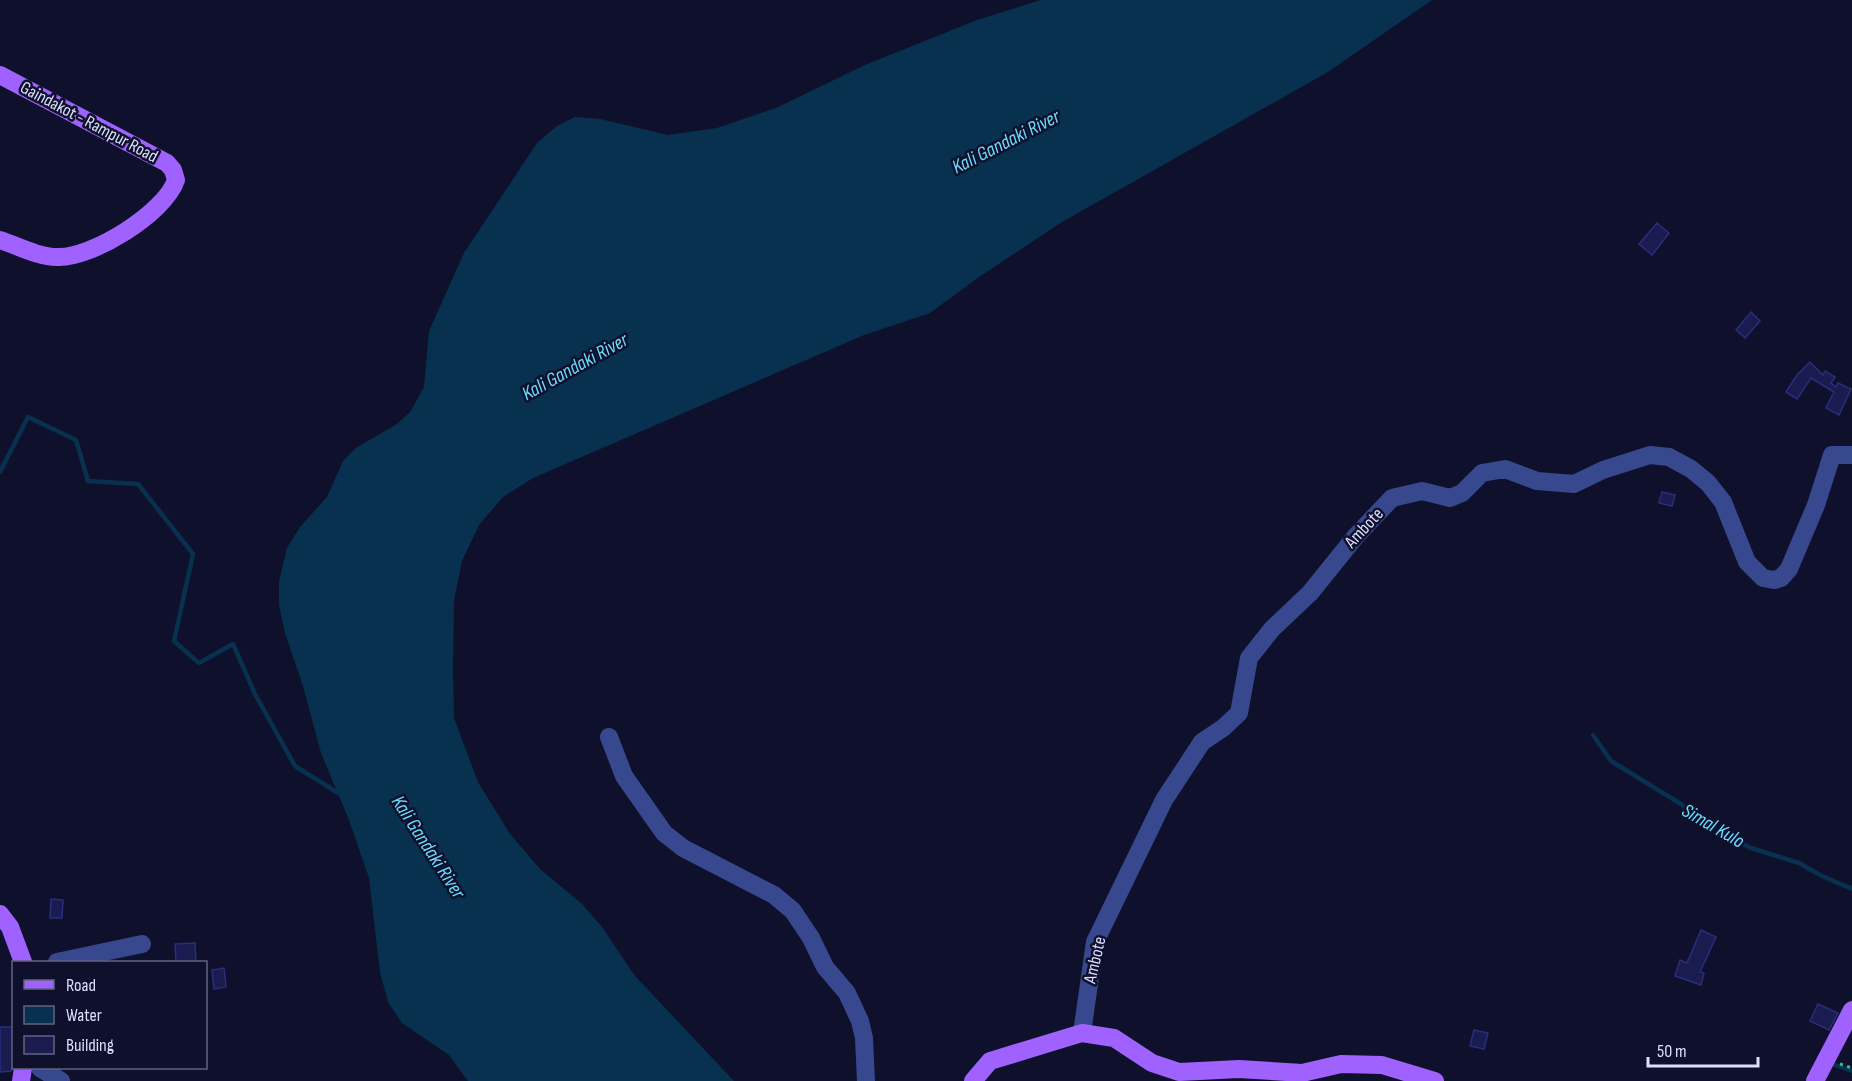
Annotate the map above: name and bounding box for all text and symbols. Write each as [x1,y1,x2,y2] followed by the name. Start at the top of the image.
[17,77,161,167] street label: Gaindakot - Rampur Road
[948,104,1065,179] water label: Kali Gandaki River
[518,327,634,406] water label: Kali Gandaki River
[1340,504,1388,553] street label: Ambote
[386,791,471,904] water label: Kali Gandaki River
[1678,799,1748,853] water label: Simal Kulo
[1079,935,1111,986] street label: Ambote
[12,961,207,1069] legend
[66,975,96,996] text: Road
[66,1005,102,1026] text: Water
[1648,1030,1758,1068] scale bar
[66,1035,114,1056] text: Building
[1657,1041,1687,1062] text: 50 m

